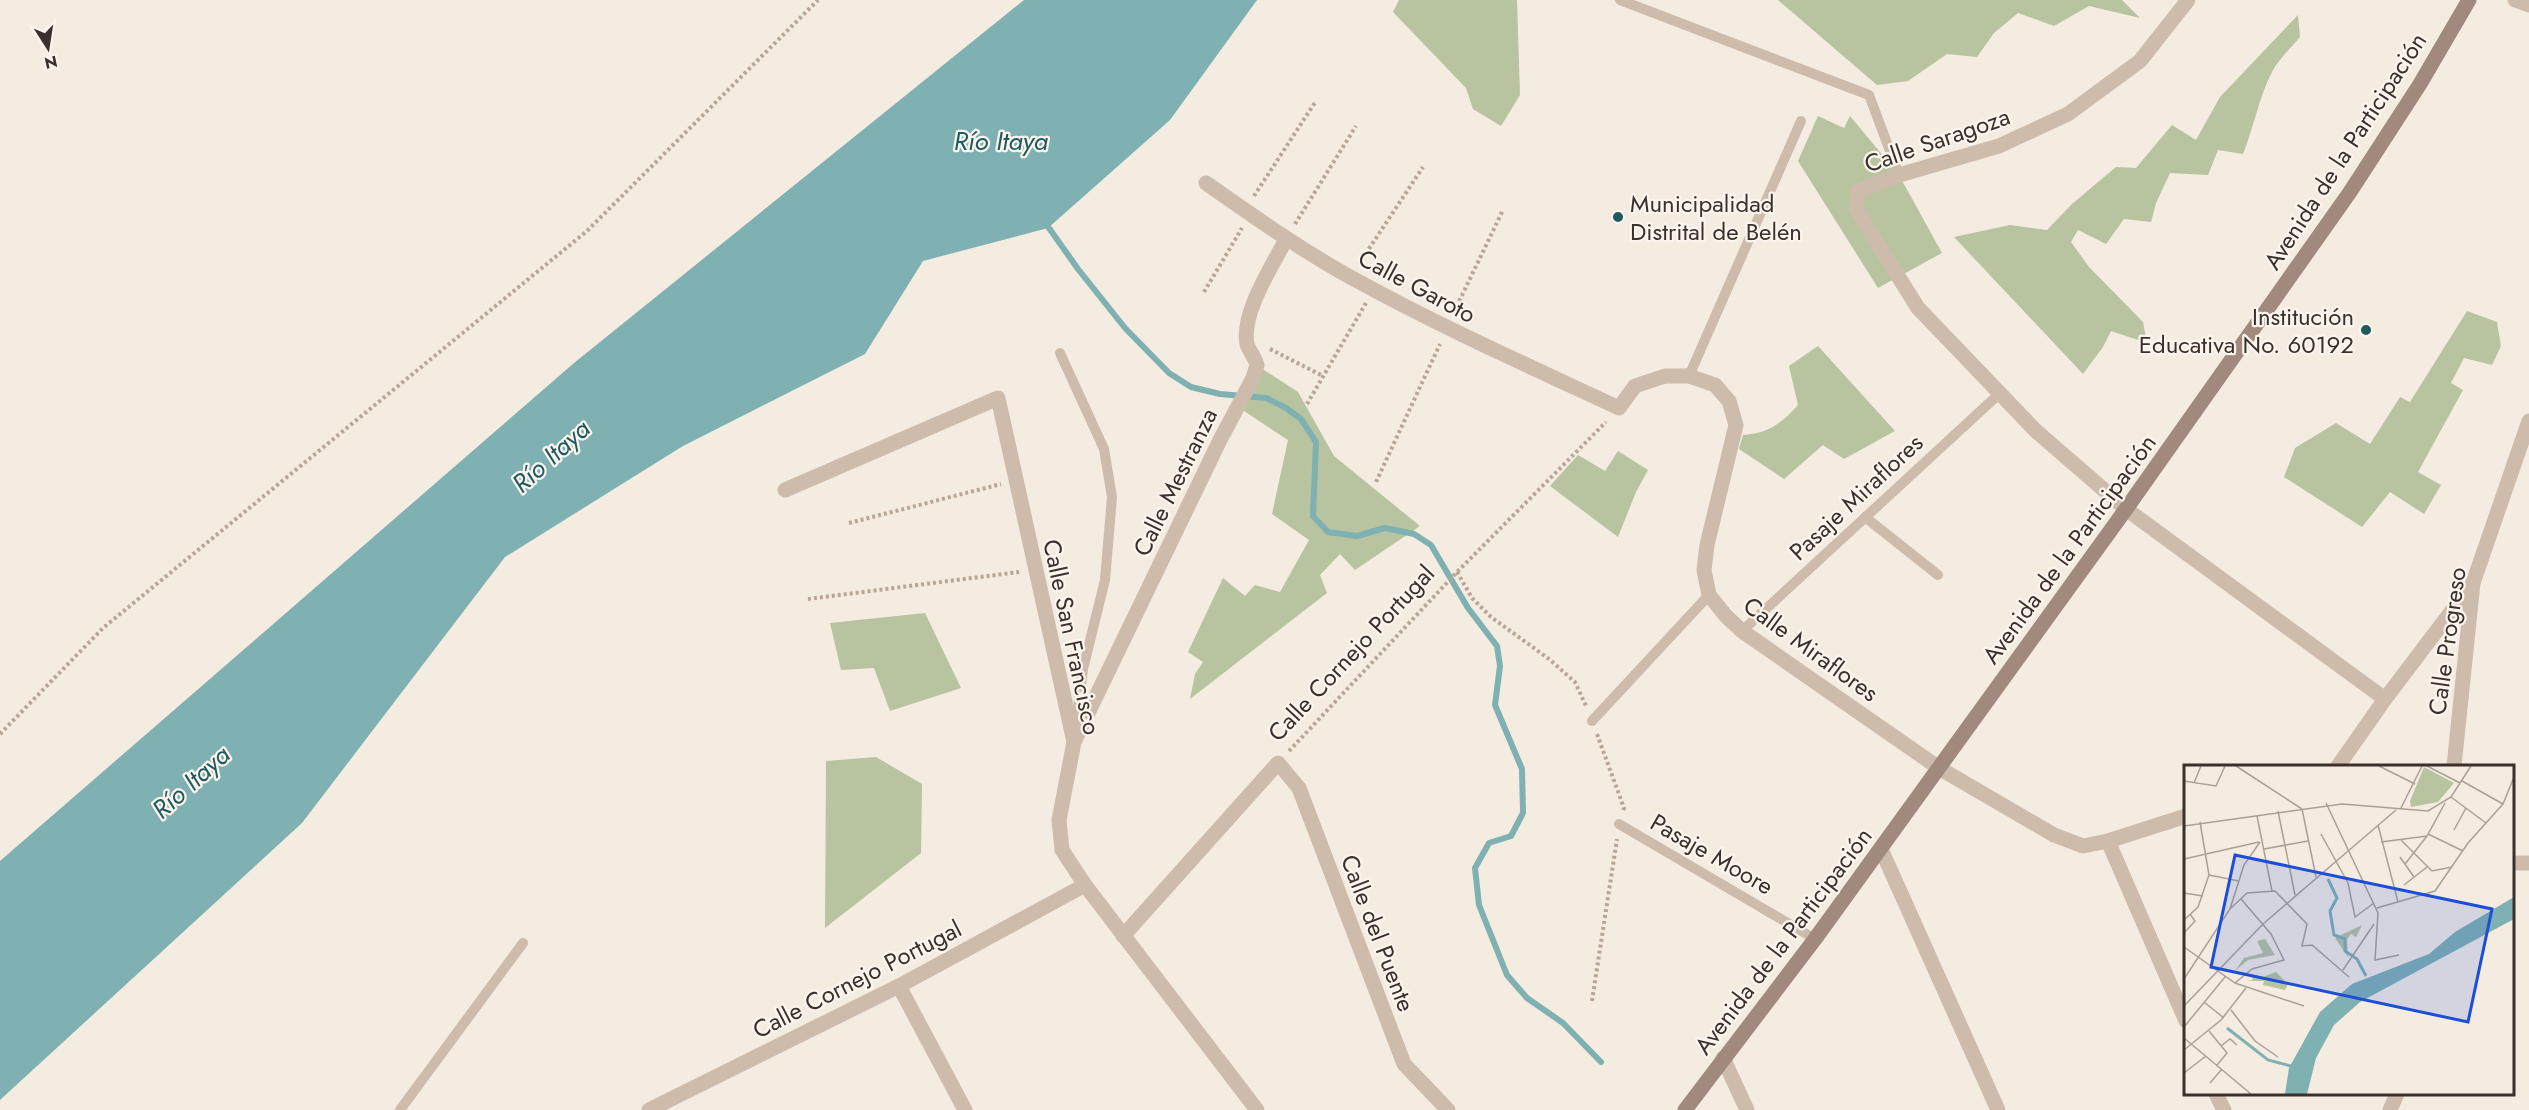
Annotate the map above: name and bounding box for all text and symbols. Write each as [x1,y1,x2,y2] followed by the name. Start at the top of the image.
[18,18,78,78] north arrow
[2255,26,2435,276] street label: Avenida de la Participación
[42,50,60,75] text: N
[1859,99,2015,181] street label: Calle Saragoza
[954,122,1049,160] water label: Río Itaya
[1630,186,1802,249] place label: Municipalidad Distrital de Belén
[1611,210,1625,224] marker: Municipalidad Distrital de Belén
[1352,240,1482,332] street label: Calle Garoto
[2139,299,2354,362] place label: Institución Educativa No. 60192
[2359,323,2373,337] marker: Institución Educativa No. 60192
[1124,402,1226,562] street label: Calle Mestranza
[503,410,599,502] water label: Río Itaya
[1781,426,1931,568] street label: Pasaje Miraflores
[1974,427,2164,671] street label: Avenida de la Participación
[1034,536,1110,738] street label: Calle San Francisco
[1260,557,1442,749] street label: Calle Cornejo Portugal
[2419,565,2475,717] street label: Calle Progreso
[1736,588,1886,710] street label: Calle Miraflores
[143,736,239,828] water label: Río Itaya
[2184,765,2514,1095] inset map
[1644,805,1780,903] street label: Pasaje Moore
[1686,820,1880,1062] street label: Avenida de la Participación
[1332,849,1424,1017] street label: Calle del Puente
[746,911,968,1047] street label: Calle Cornejo Portugal

